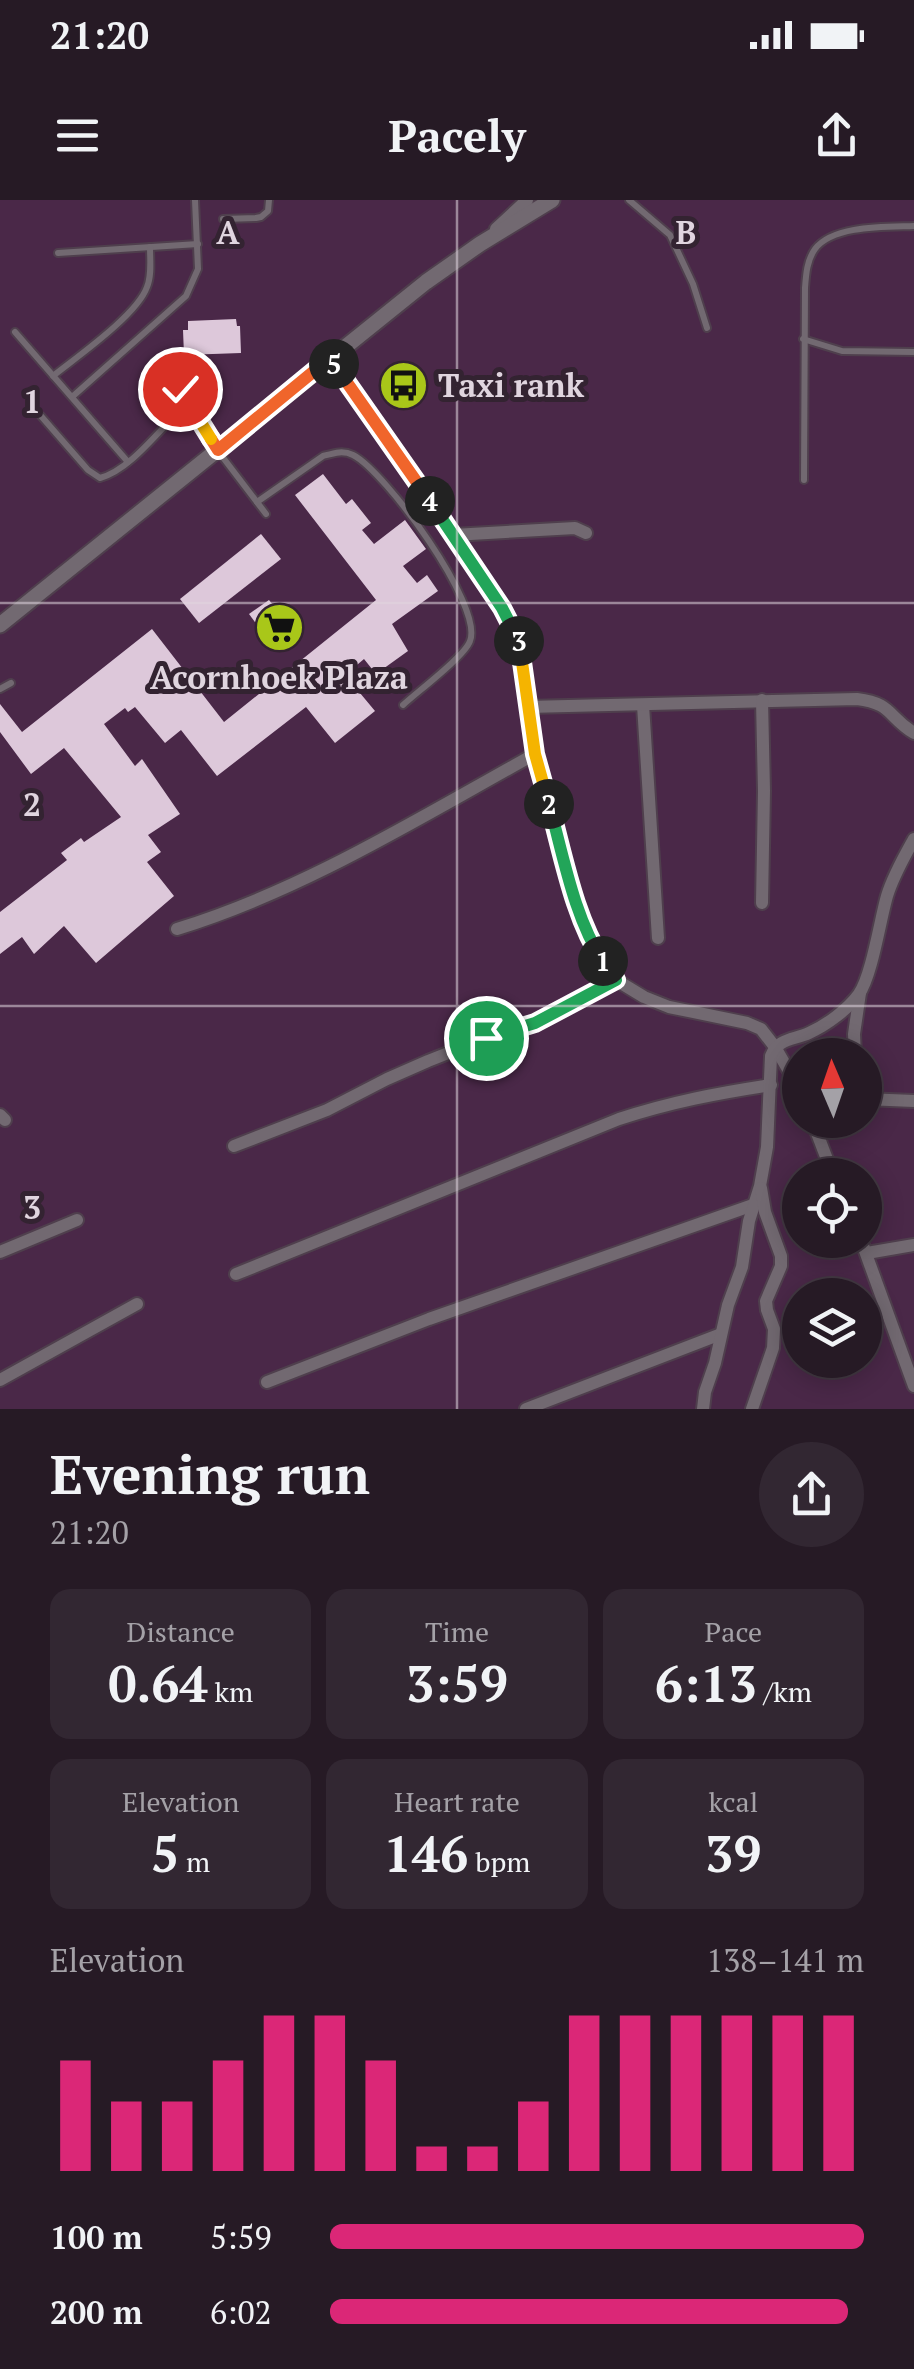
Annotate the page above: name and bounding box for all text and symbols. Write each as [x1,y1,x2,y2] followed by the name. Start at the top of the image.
[50,10,149,60] text: 21:20
[388,105,526,165] text: Pacely
[50,108,105,163] icon: menu
[809,108,864,163] icon: share
[216,211,240,253] text: A
[676,211,696,253] text: B
[309,339,359,389] pin: 5
[326,345,342,382] text: 5
[138,347,223,432] pin
[377,360,429,412] bus stop icon: Taxi rank
[153,362,208,417] icon: check
[438,364,585,406] place label: Taxi rank
[23,380,41,422] text: 1
[405,476,455,526] pin: 4
[422,482,438,519] text: 4
[253,602,305,654] supermarket icon: Acornhoek Plaza
[494,616,544,666] pin: 3
[511,622,527,659] text: 3
[150,656,408,698] place label: Acornhoek Plaza
[524,779,574,829] pin: 2
[23,783,41,825] text: 2
[541,785,557,822] text: 2
[578,936,628,986] pin: 1
[595,942,611,979] text: 1
[444,996,529,1081] pin
[459,1011,514,1066] icon: arrive
[782,1038,882,1138] north arrow
[782,1038,882,1378] map controls
[782,1158,882,1258] button: locate
[23,1186,41,1228] text: 3
[782,1278,882,1378] button: layers
[50,1437,370,1510] text: Evening run
[759,1442,864,1547] button: share
[50,1511,129,1553] text: 21:20
[127,1613,235,1650] text: Distance
[425,1613,489,1650] text: Time
[705,1613,762,1650] text: Pace
[108,1650,208,1716] text: 0.64
[406,1650,508,1716] text: 3:59
[655,1650,757,1716] text: 6:13
[208,1673,253,1710] text: km
[757,1673,812,1710] text: /km
[122,1783,239,1820] text: Elevation
[394,1783,520,1820] text: Heart rate
[708,1783,758,1820] text: kcal
[151,1820,179,1886] text: 5
[384,1820,468,1886] text: 146
[705,1820,762,1886] text: 39
[179,1843,210,1880] text: m
[468,1843,530,1880] text: bpm
[50,1939,184,1981] text: Elevation
[706,1939,864,1981] text: 138–141 m
[50,2216,142,2258] text: 100 m
[210,2216,272,2258] text: 5:59
[50,2291,142,2333] text: 200 m
[210,2291,272,2333] text: 6:02

